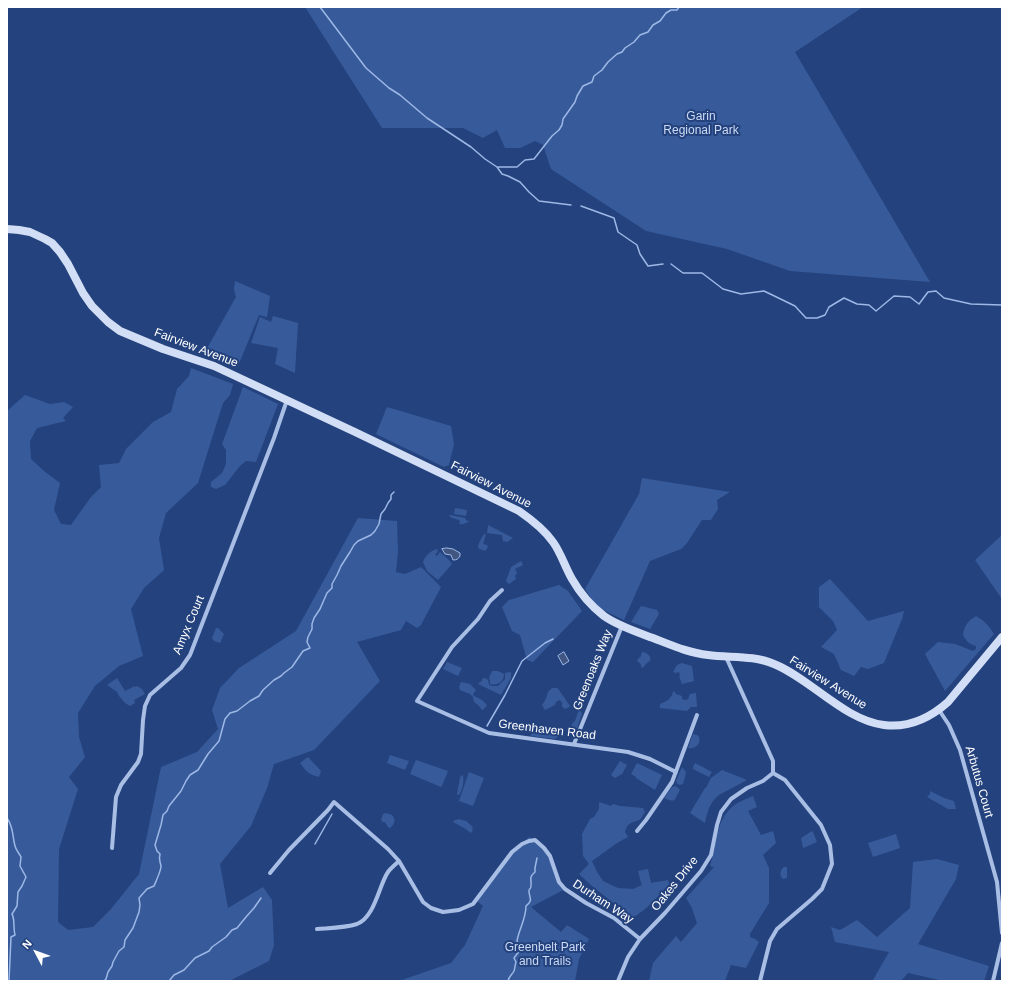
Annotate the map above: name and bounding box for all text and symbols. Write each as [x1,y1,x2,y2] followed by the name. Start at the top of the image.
[663,110,739,138] park label: Garin Regional Park
[152,325,240,371] street label: Fairview Avenue
[448,458,534,512] street label: Fairview Avenue
[170,593,208,657] street label: Amyx Court
[570,628,616,712] street label: Greenoaks Way
[787,653,869,713] street label: Fairview Avenue
[497,717,597,743] street label: Greenhaven Road
[962,744,996,820] street label: Arbutus Court
[649,854,701,914] street label: Oakes Drive
[570,877,636,927] street label: Durham Way
[16,932,56,972] north arrow
[20,937,34,951] text: N
[505,941,585,969] park label: Greenbelt Park and Trails

